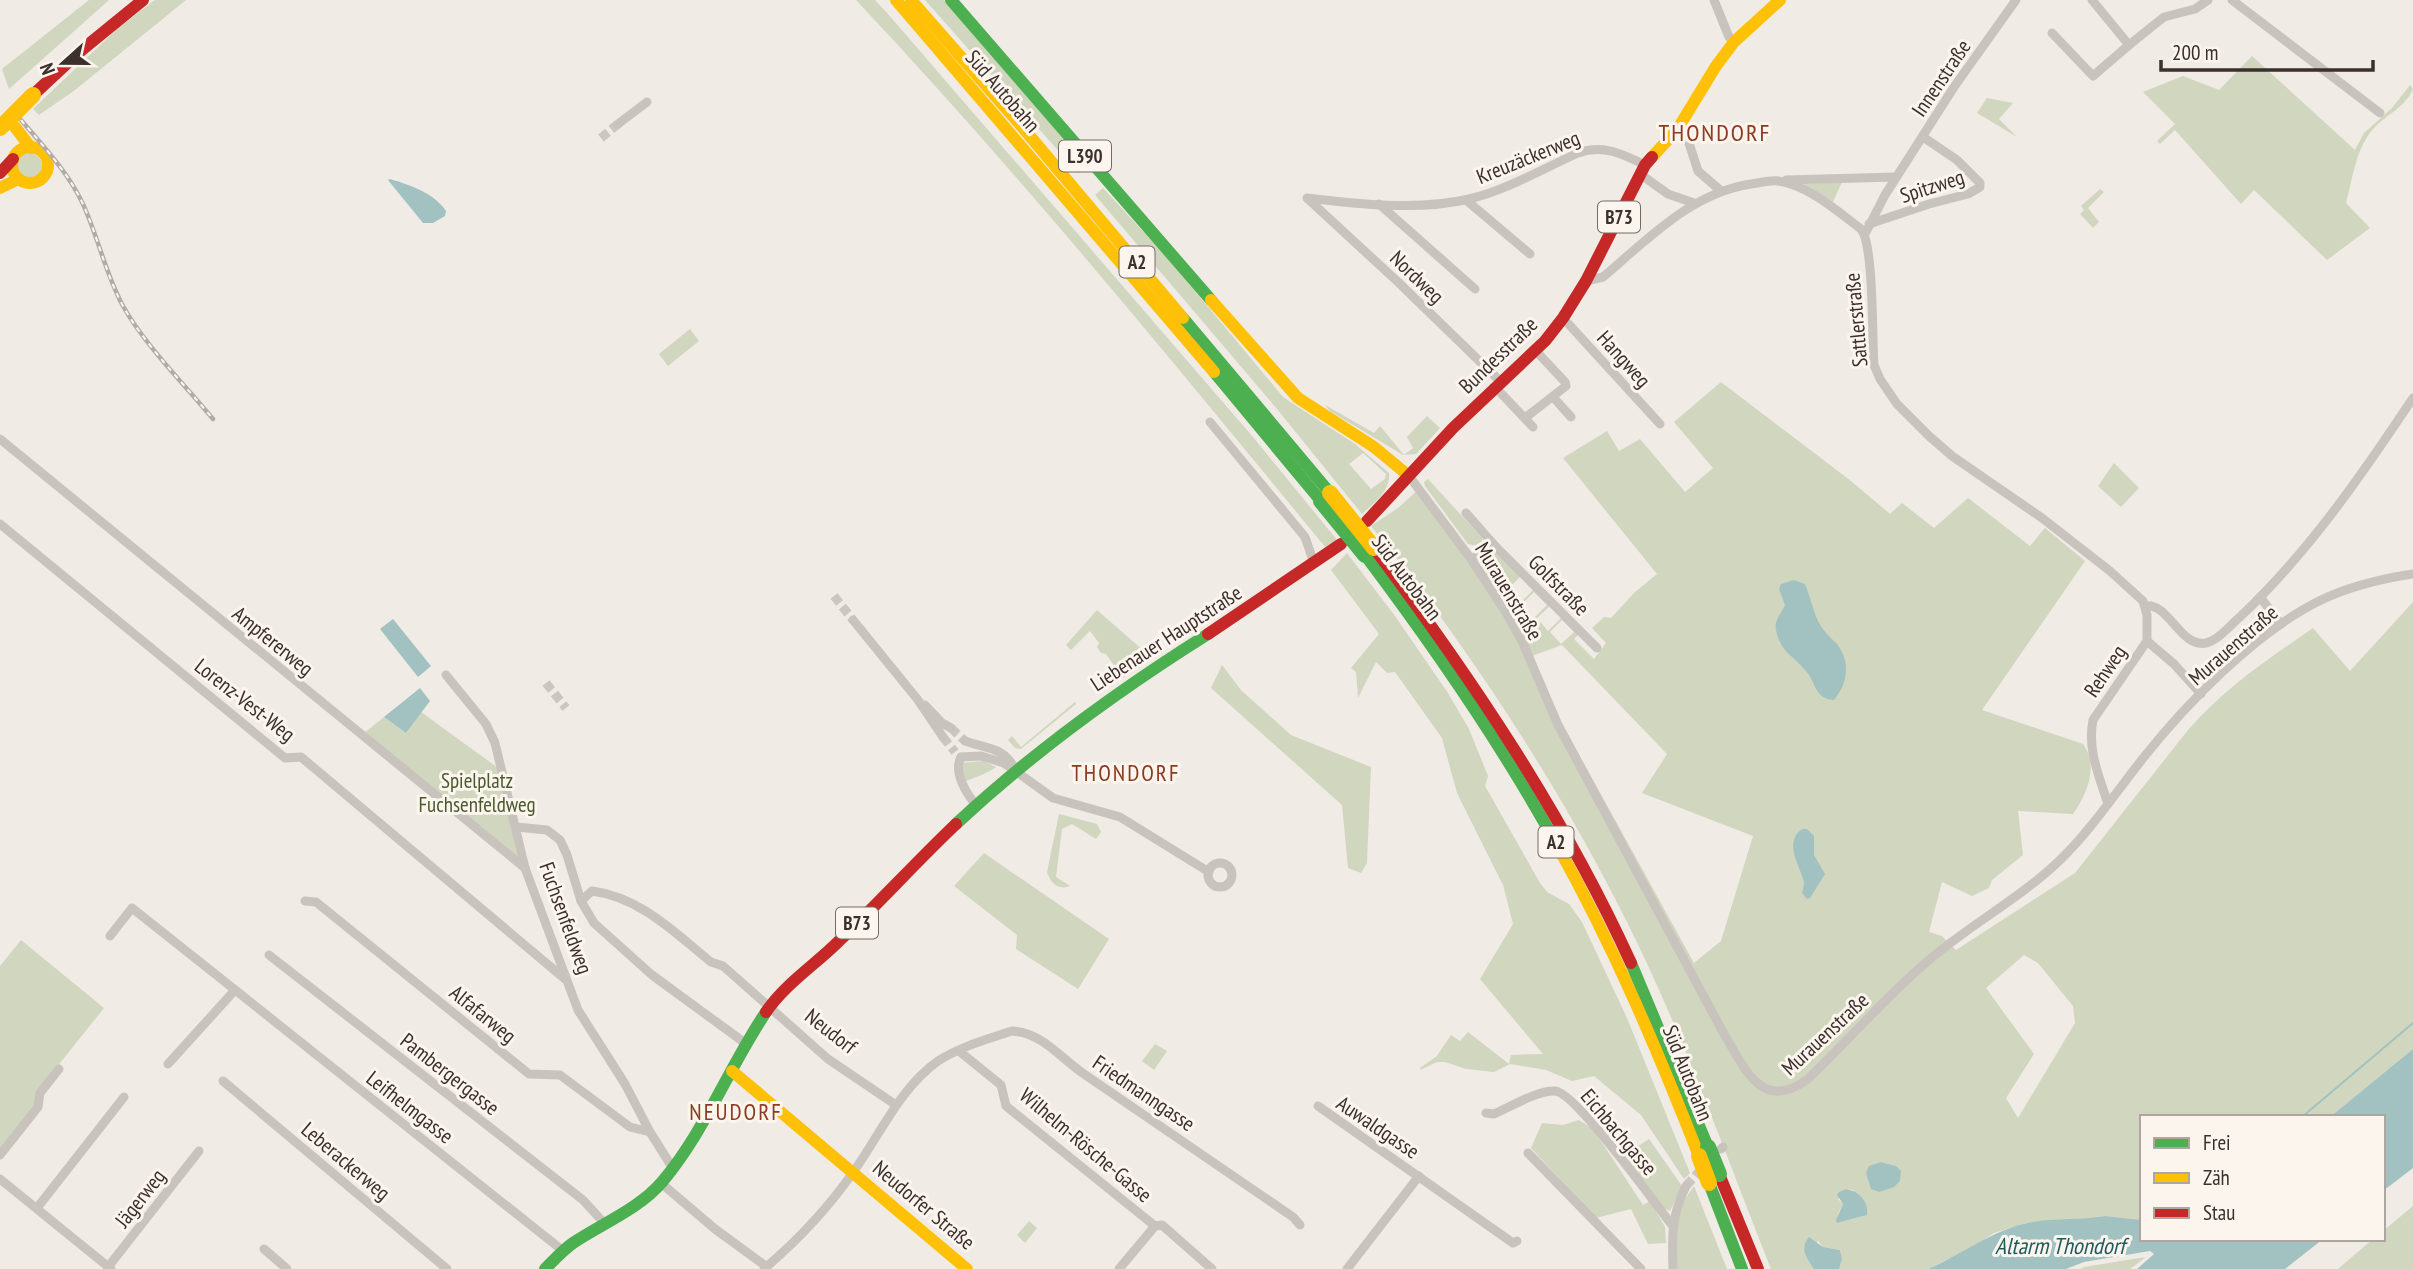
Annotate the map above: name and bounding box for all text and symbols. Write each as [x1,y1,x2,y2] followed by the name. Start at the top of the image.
[28,28,98,98] north arrow
[2161,28,2373,72] scale bar
[1905,34,1977,122] street label: Innenstraße
[2172,39,2218,66] text: 200 m
[960,44,1046,138] street label: Süd Autobahn
[34,60,60,78] text: N
[1659,117,1771,148] district label: THONDORF
[1472,124,1584,190] street label: Kreuzäckerweg
[1059,140,1111,172] road number: L390
[1897,163,1967,209] street label: Spitzweg
[1598,202,1640,232] road number: B73
[1384,245,1450,309] street label: Nordweg
[1120,246,1154,278] road number: A2
[1838,272,1874,368] street label: Sattlerstraße
[1453,311,1543,399] street label: Bundesstraße
[1591,325,1657,393] street label: Hangweg
[1366,529,1448,625] street label: Süd Autobahn
[1469,537,1549,645] street label: Murauenstraße
[1523,549,1595,621] street label: Golfstraße
[1085,579,1247,697] street label: Liebenauer Hauptstraße
[2183,599,2283,691] street label: Murauenstraße
[227,600,319,682] street label: Ampfererweg
[2078,640,2132,702] street label: Rehweg
[189,652,301,748] street label: Lorenz-Vest-Weg
[1072,758,1180,787] district label: THONDORF
[418,767,536,818] park label: Spielplatz Fuchsenfeldweg
[1538,827,1574,858] road number: A2
[533,858,599,978] street label: Fuchsenfeldweg
[836,908,878,939] road number: B73
[444,979,522,1049] street label: Alfafarweg
[1776,987,1874,1081] street label: Murauenstraße
[800,1002,863,1060] street label: Neudorf
[1657,1021,1719,1125] street label: Süd Autobahn
[395,1027,505,1121] street label: Pambergergasse
[1088,1049,1200,1137] street label: Friedmanngasse
[361,1065,459,1149] street label: Leifhelmgasse
[1014,1082,1158,1208] street label: Wilhelm-Rösche-Gasse
[1575,1083,1663,1181] street label: Eichbachgasse
[1331,1089,1425,1165] street label: Auwaldgasse
[689,1097,783,1126] district label: NEUDORF
[2140,1115,2385,1241] legend
[296,1116,396,1206] street label: Leberackerweg
[2203,1129,2231,1156] text: Frei
[867,1154,981,1256] street label: Neudorfer Straße
[108,1163,171,1233] street label: Jägerweg
[2203,1164,2230,1191] text: Zäh
[2203,1199,2235,1226] text: Stau
[1995,1231,2130,1260] water label: Altarm Thondorf

